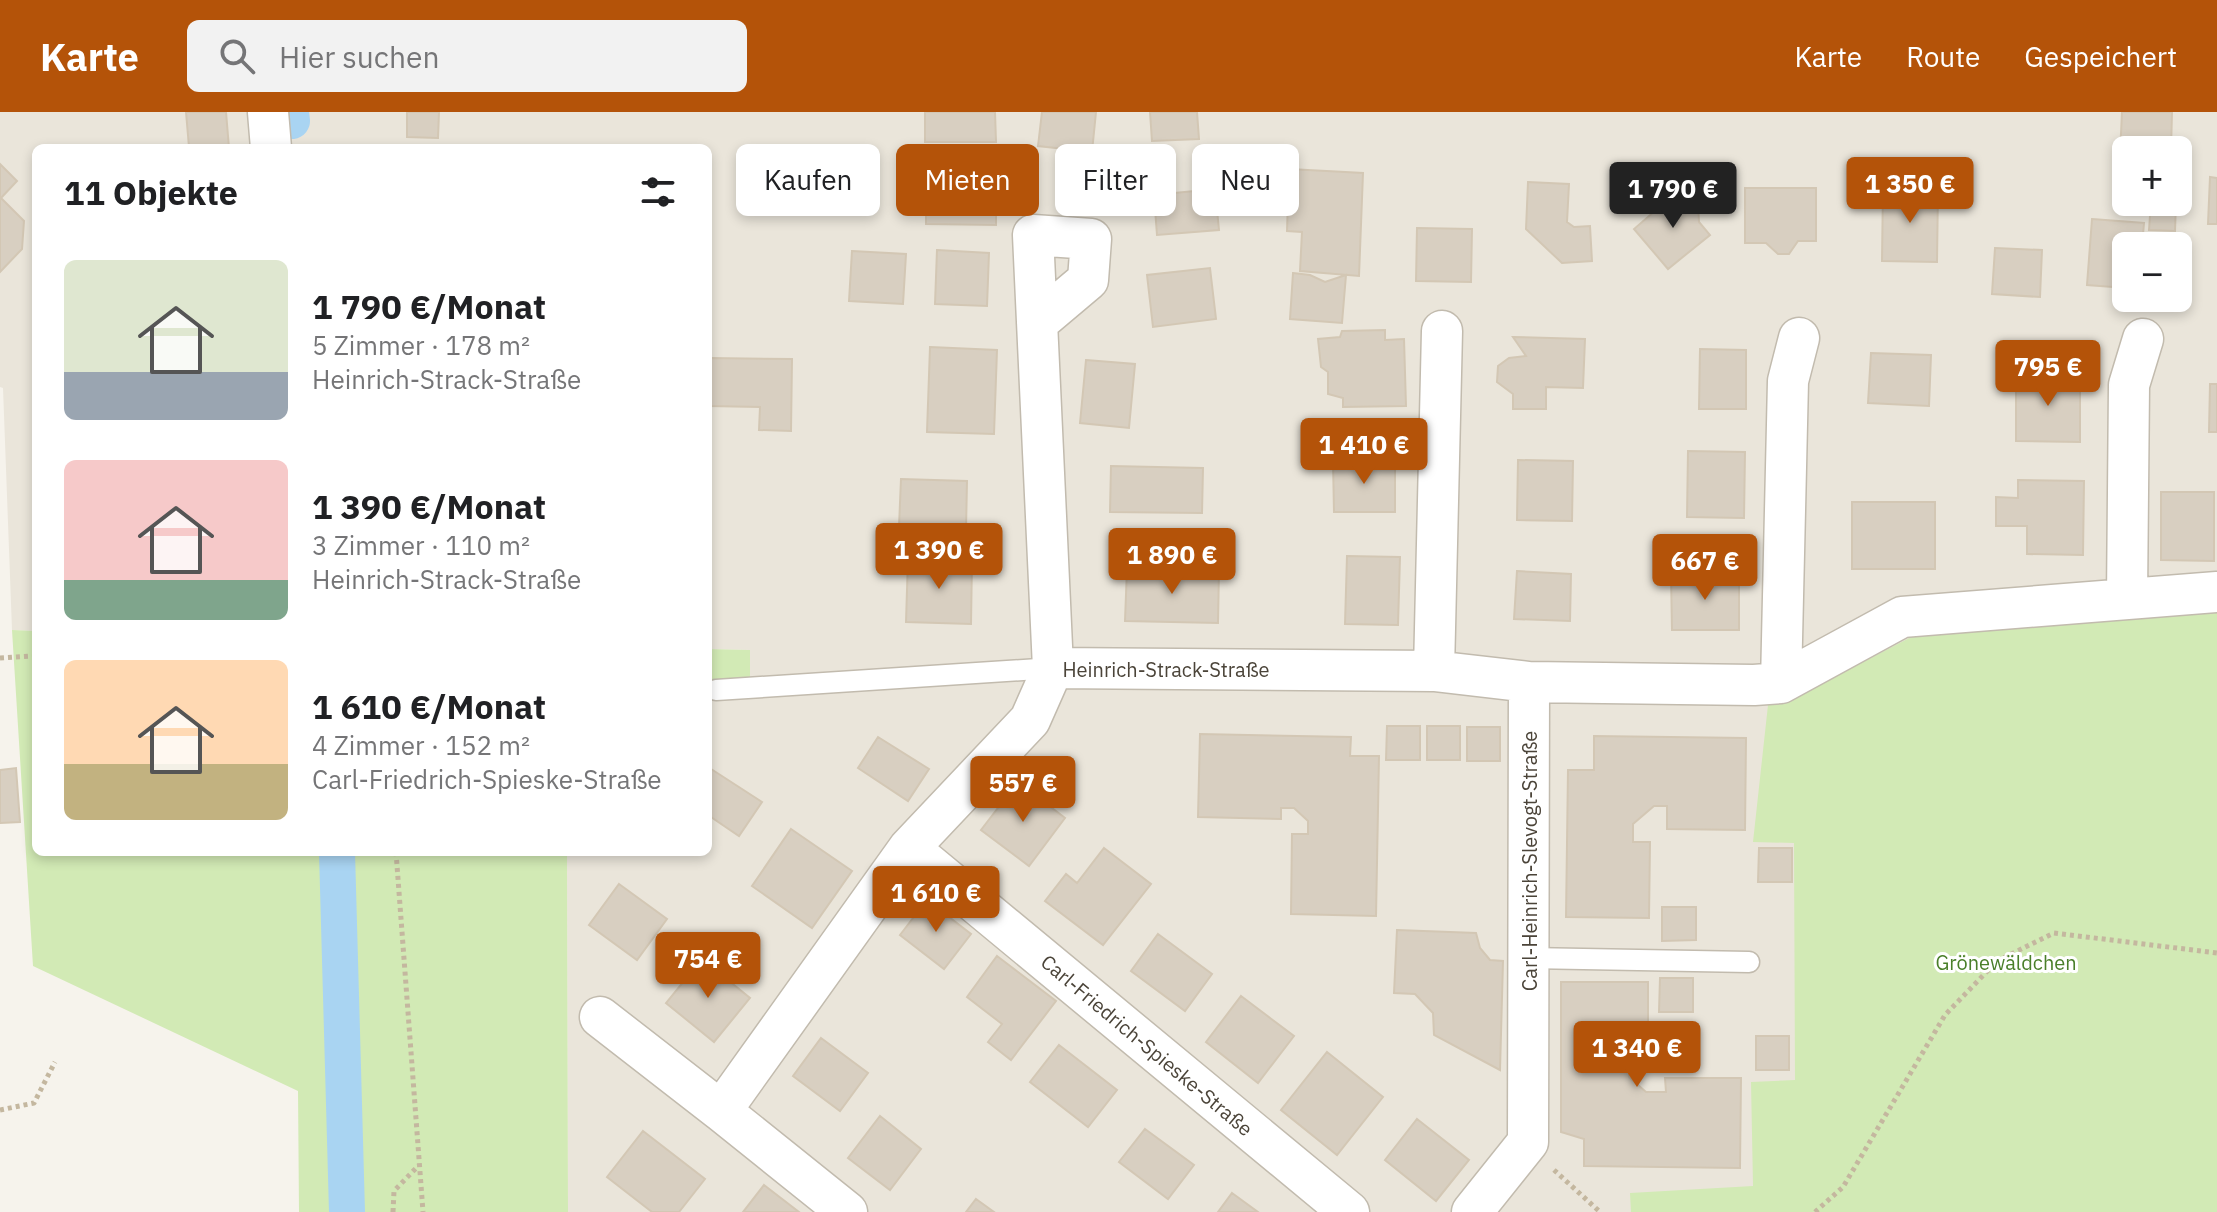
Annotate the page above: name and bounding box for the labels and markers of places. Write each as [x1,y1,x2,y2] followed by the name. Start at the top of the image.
[1836,157,1984,225] pin: 1 350 €
[1599,162,1747,230] pin: 1 790 €
[1992,340,2104,408] pin: 795 €
[1290,418,1438,486] pin: 1 410 €
[865,523,1013,591] pin: 1 390 €
[1098,528,1246,596] pin: 1 890 €
[1649,534,1761,602] pin: 667 €
[967,756,1079,824] pin: 557 €
[862,866,1010,934] pin: 1 610 €
[652,932,764,1000] pin: 754 €
[1563,1021,1711,1089] pin: 1 340 €

